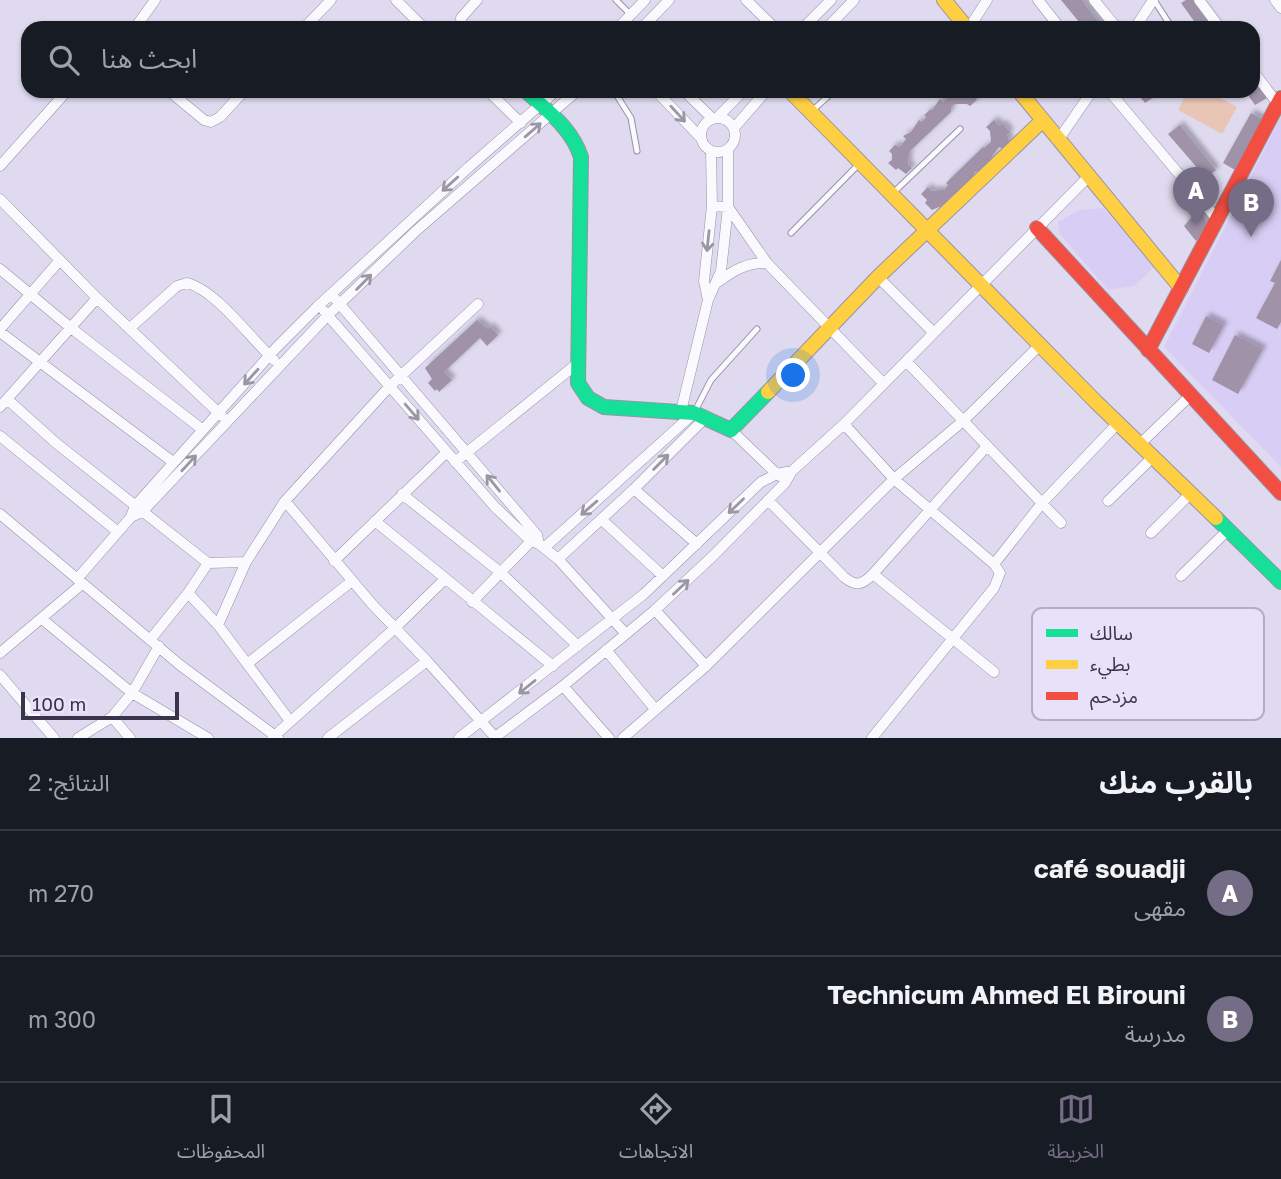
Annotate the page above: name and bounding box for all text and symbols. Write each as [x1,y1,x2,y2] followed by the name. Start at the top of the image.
[21,21,1260,98] search box
[45,41,83,79] icon: search
[101,43,197,74] text: ابحث هنا
[670,105,687,122] one-way arrow
[524,122,542,138] one-way arrow
[1173,167,1219,225] pin: A
[441,176,459,192] one-way arrow
[1228,179,1274,237] pin: B
[702,229,715,251] one-way arrow
[356,274,373,291] one-way arrow
[776,358,810,392] your location
[243,367,259,385] one-way arrow
[404,403,421,420] one-way arrow
[653,454,670,471] one-way arrow
[180,455,197,472] one-way arrow
[485,474,500,492] one-way arrow
[728,497,745,514] one-way arrow
[580,500,598,516] one-way arrow
[672,579,690,595] one-way arrow
[1032,608,1264,720] legend
[1090,621,1133,644] text: سالك
[1090,652,1130,679] text: بطيء
[519,679,537,694] one-way arrow
[1090,684,1138,711] text: مزدحم
[21,689,178,721] scale bar
[32,692,86,715] text: 100 m
[1099,764,1253,800] text: بالقرب منك
[28,768,110,796] text: النتائج: 2
[1034,853,1186,884] text: café souadji
[28,879,94,907] text: 270 m
[1222,879,1238,907] text: A
[1134,893,1186,921] text: مقهى
[827,979,1186,1010] text: Technicum Ahmed El Birouni
[28,1005,96,1033] text: 300 m
[1222,1005,1238,1033] text: B
[1125,1019,1186,1047] text: مدرسة
[177,1090,265,1172] tab: المحفوظات
[619,1090,693,1172] tab: الاتجاهات
[1047,1090,1104,1172] tab: الخريطة

